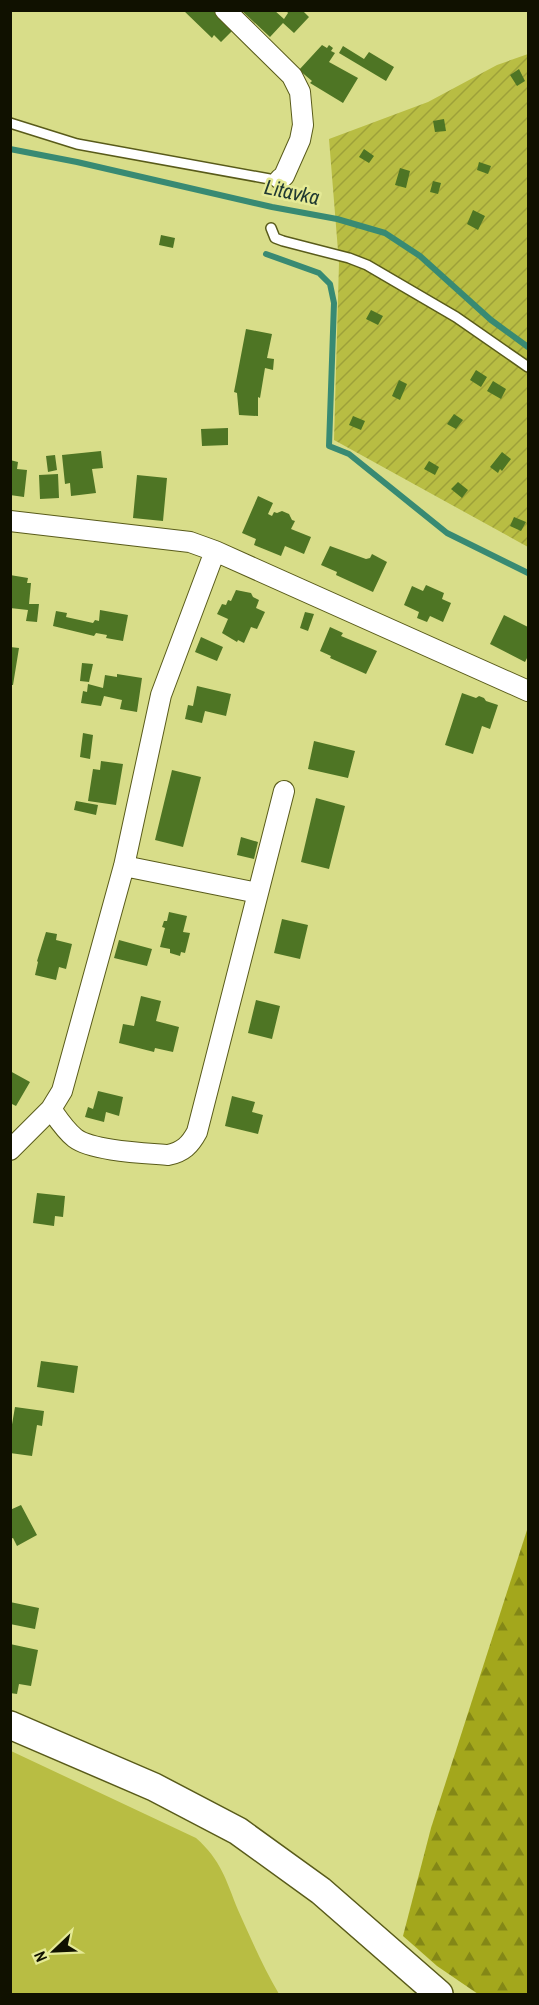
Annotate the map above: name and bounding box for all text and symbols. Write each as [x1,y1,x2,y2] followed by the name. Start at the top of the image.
[262,172,322,212] water label: Litavka
[24,1921,84,1981] north arrow
[28,1948,52,1966] text: N

